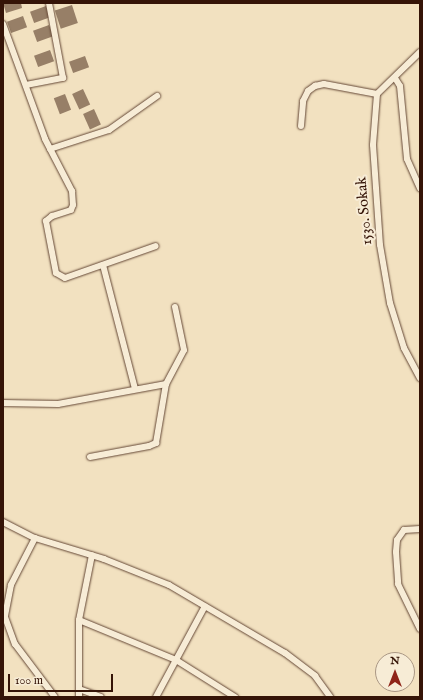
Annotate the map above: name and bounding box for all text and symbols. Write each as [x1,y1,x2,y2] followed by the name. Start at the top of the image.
[352,176,376,246] street label: 1530. Sokak
[375,652,415,692] north arrow
[390,654,400,668] text: N
[10,666,115,692] scale bar
[15,673,43,688] text: 100 m

